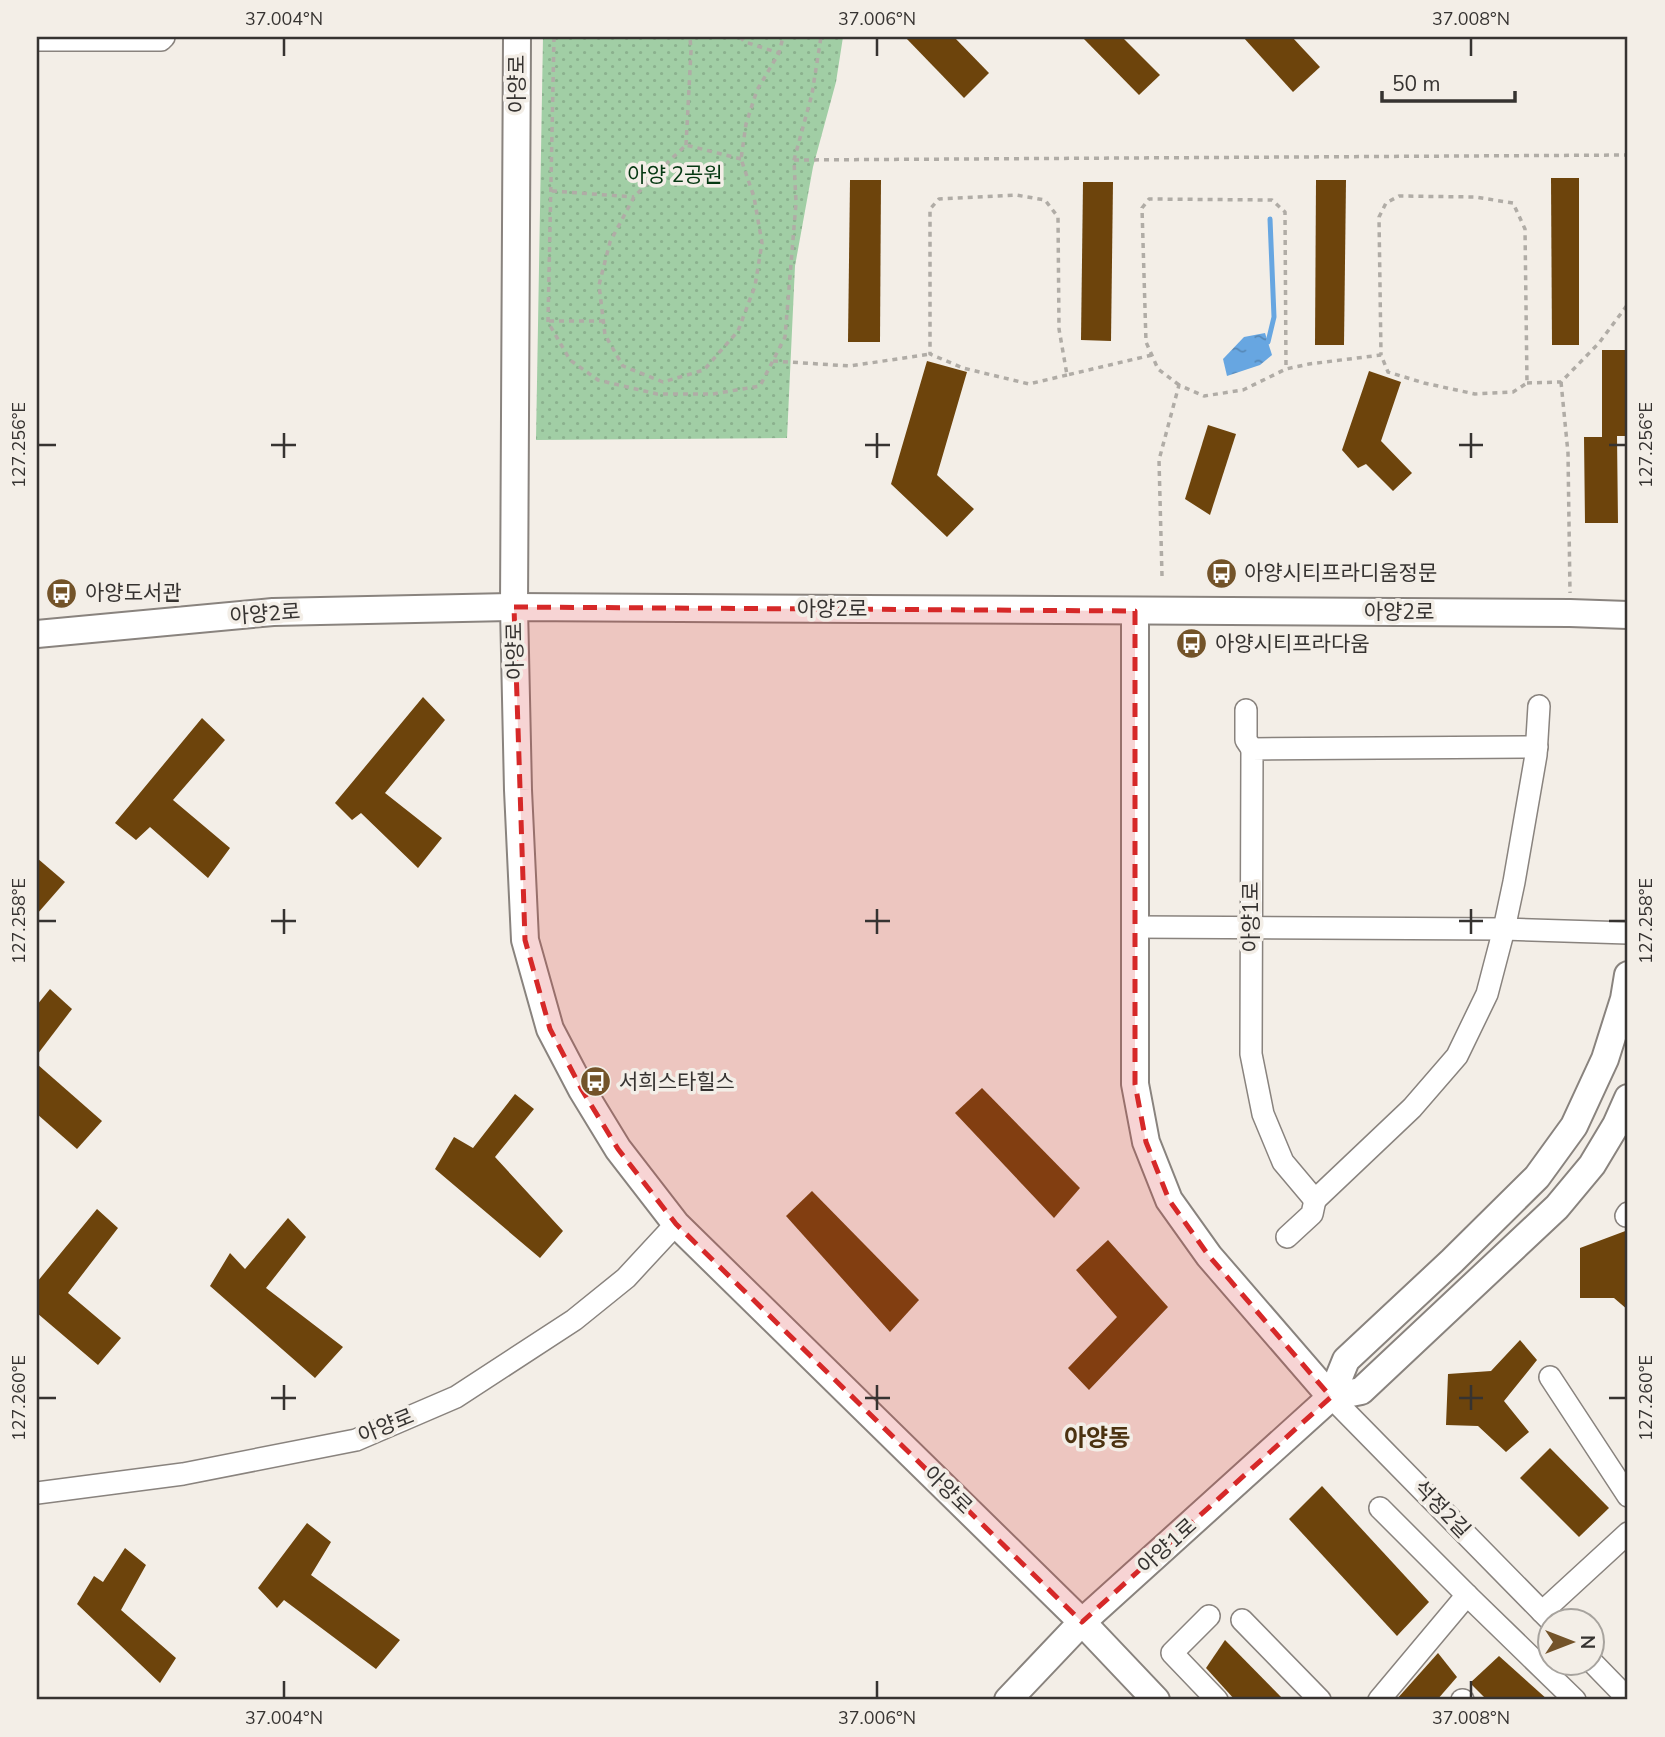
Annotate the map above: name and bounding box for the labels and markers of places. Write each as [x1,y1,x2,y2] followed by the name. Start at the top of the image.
[1204,556,1238,590] bus stop icon: 아양시티프라디움정문
[1244,559,1437,587] place label: 아양시티프라디움정문
[45,576,79,610] bus stop icon: 아양도서관
[85,579,182,607] place label: 아양도서관
[1175,627,1209,661] bus stop icon: 아양시티프라다움
[1215,630,1370,658] place label: 아양시티프라다움
[579,1065,613,1099] bus stop icon: 서희스타힐스
[619,1068,735,1096] place label: 서희스타힐스

